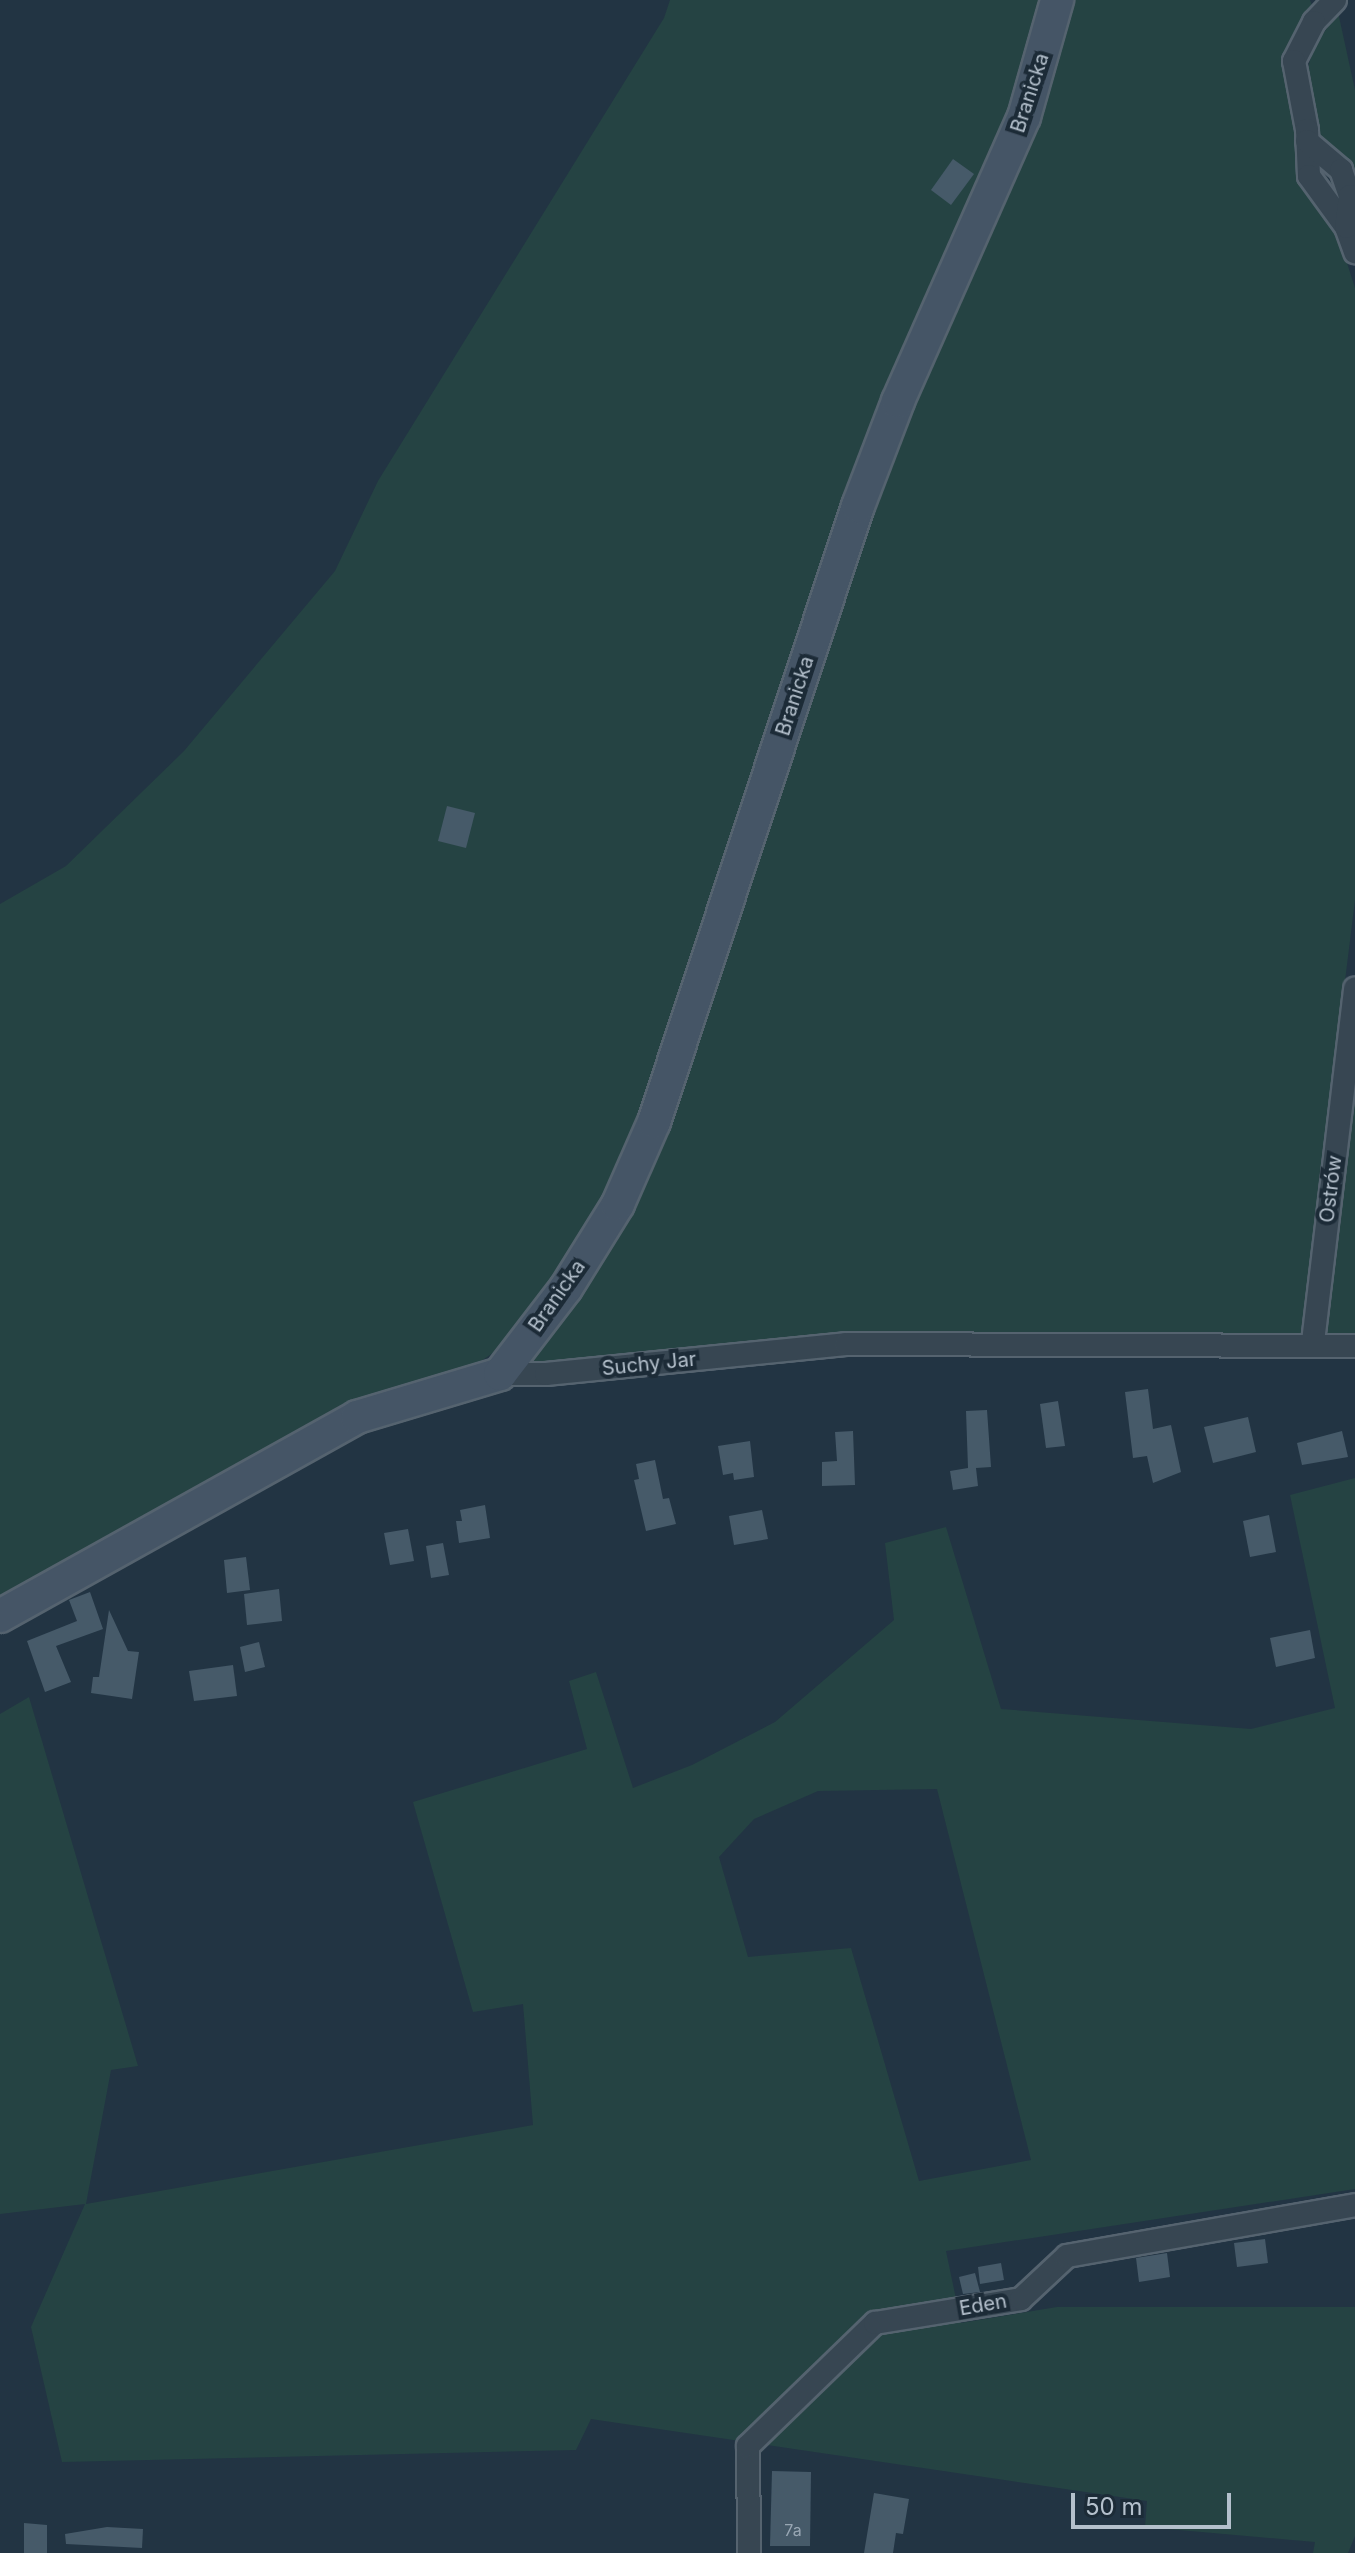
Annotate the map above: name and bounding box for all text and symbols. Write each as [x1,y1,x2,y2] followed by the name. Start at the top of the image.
[1006,50,1054,136] street label: Branicka
[771,653,819,739] street label: Branicka
[1315,1154,1347,1224] street label: Ostrów
[524,1255,590,1337] street label: Branicka
[601,1347,697,1381] street label: Suchy Jar
[957,2289,1009,2321] street label: Eden
[1075,2477,1235,2527] scale bar
[1085,2492,1143,2521] text: 50 m
[784,2520,802,2540] house number: 7a

